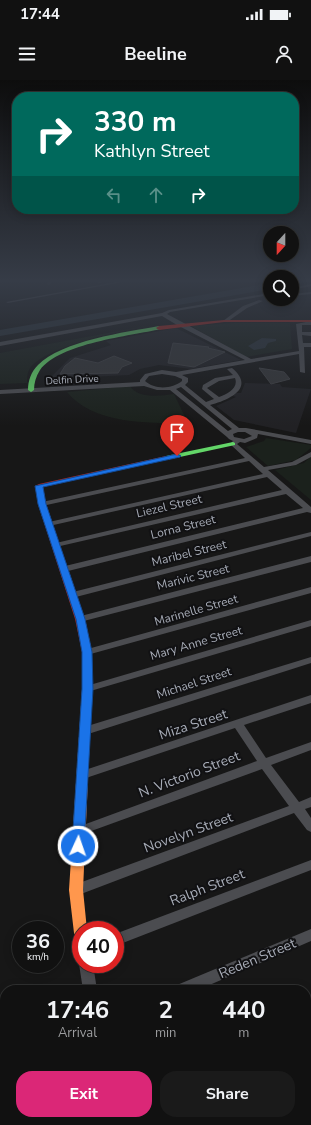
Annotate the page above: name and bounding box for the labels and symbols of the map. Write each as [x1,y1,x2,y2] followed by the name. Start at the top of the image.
[263,226,299,262] north arrow
[45,372,99,388] street label: Delfin Drive
[160,415,194,456] pin
[135,491,204,521] street label: Liezel Street
[149,511,218,543] street label: Lorna Street
[150,536,229,570] street label: Maribel Street
[155,560,232,594] street label: Marivic Street
[152,590,240,630] street label: Marinelle Street
[148,622,245,664] street label: Mary Anne Street
[155,663,234,703] street label: Michael Street
[157,704,230,744] street label: Miza Street
[136,746,243,803] street label: N. Victorio Street
[141,808,235,857] street label: Novelyn Street
[57,825,99,867] position arrow
[167,864,247,910] street label: Ralph Street
[72,921,124,973] speed limit sign: 40
[216,934,299,983] street label: Reden Street

